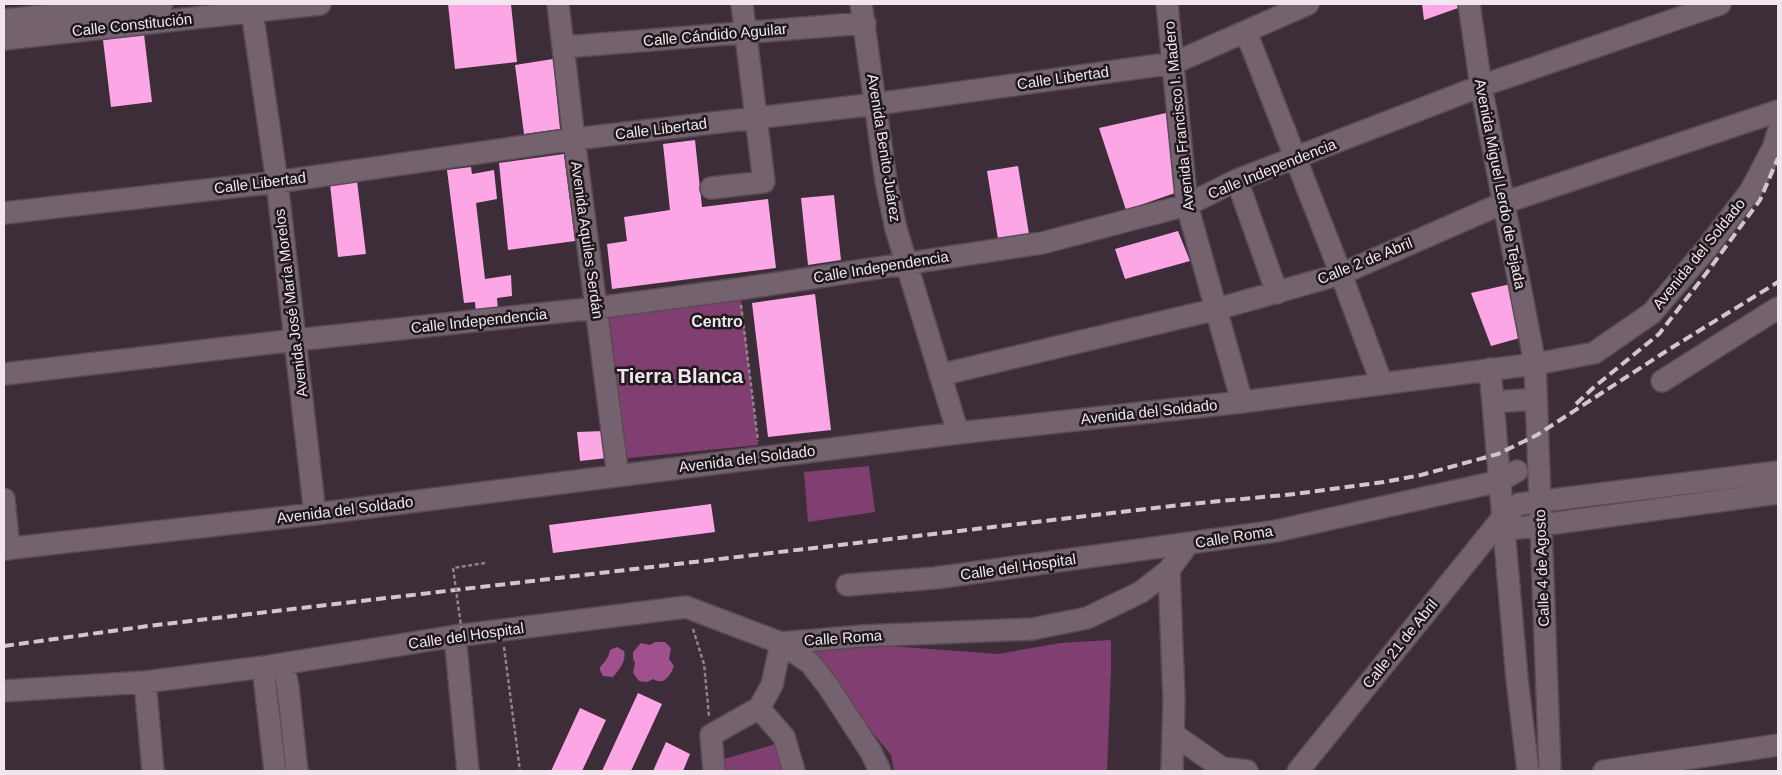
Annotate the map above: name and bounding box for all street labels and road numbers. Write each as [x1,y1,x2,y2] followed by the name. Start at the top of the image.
[71,10,193,39] street label: Calle Constitución
[642,20,788,49] street label: Calle Cándido Aguilar
[1160,20,1197,212] street label: Avenida Francisco I. Madero
[1016,63,1110,92] street label: Calle Libertad
[864,73,905,223] street label: Avenida Benito Juárez
[1472,77,1529,291] street label: Avenida Miguel Lerdo de Tejada
[614,114,708,143] street label: Calle Libertad
[1205,135,1339,202] street label: Calle Independencia
[568,160,607,320] street label: Avenida Aquiles Serdán
[213,168,307,197] street label: Calle Libertad
[1649,195,1748,312] street label: Avenida del Soldado
[270,208,311,398] street label: Avenida José María Morelos
[1315,234,1415,287] street label: Calle 2 de Abril
[812,247,950,286] street label: Calle Independencia
[410,305,548,336] street label: Calle Independencia
[1080,396,1218,427] street label: Avenida del Soldado
[678,442,816,475] street label: Avenida del Soldado
[276,493,414,526] street label: Avenida del Soldado
[1531,509,1552,627] street label: Calle 4 de Agosto
[1194,522,1275,551] street label: Calle Roma
[959,550,1077,583] street label: Calle del Hospital
[1359,596,1441,691] street label: Calle 21 de Abril
[407,619,525,652] street label: Calle del Hospital
[803,626,883,649] street label: Calle Roma

